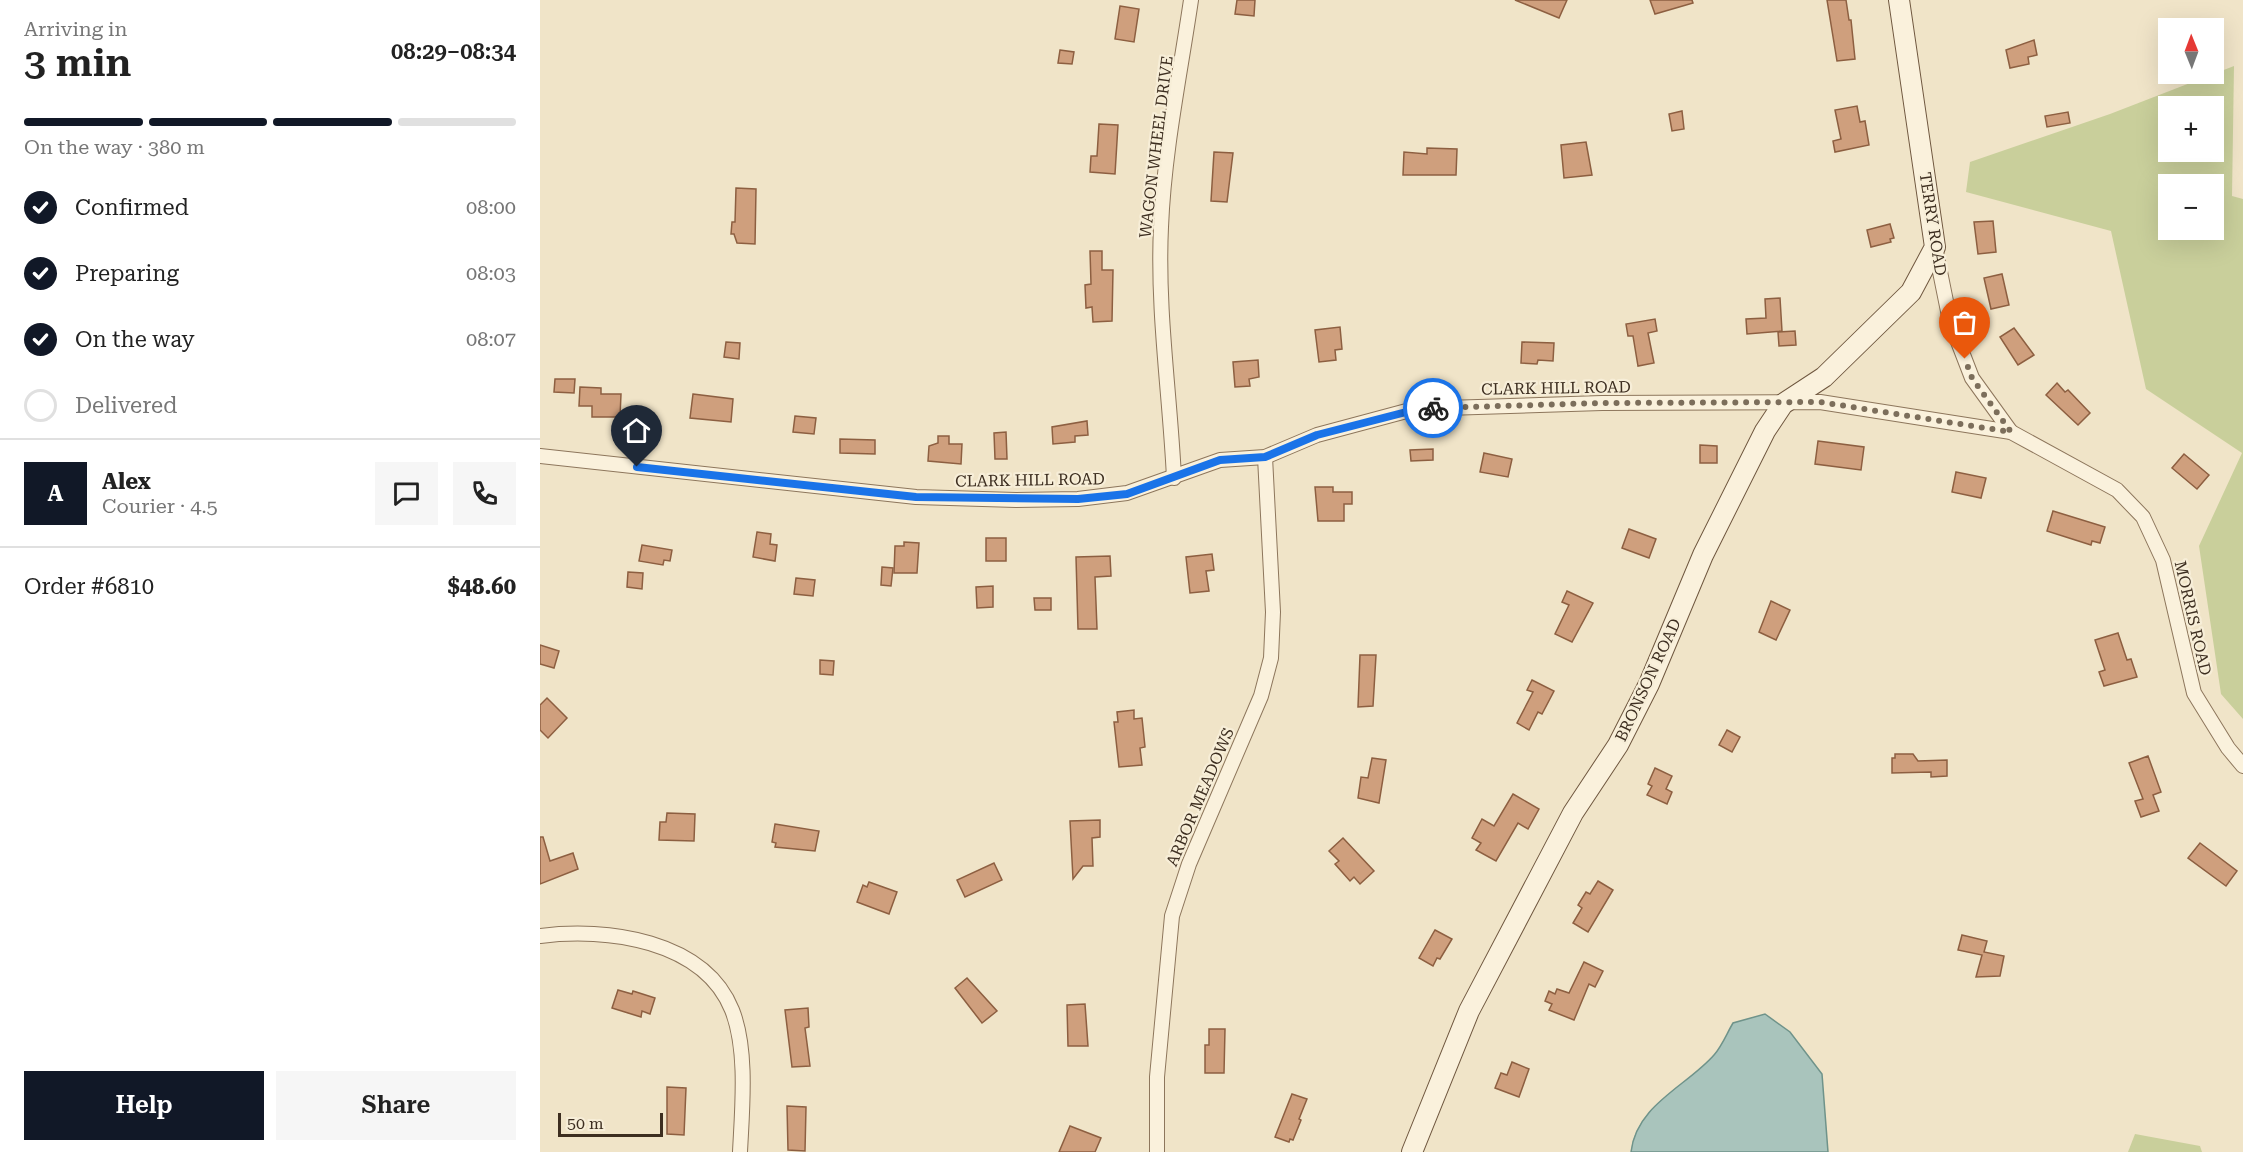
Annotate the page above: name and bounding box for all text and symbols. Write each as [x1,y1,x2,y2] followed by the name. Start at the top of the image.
[24,17,127,41] text: Arriving in
[2158,18,2224,84] north arrow
[2158,18,2224,240] map controls
[391,39,516,64] text: 08:29–08:34
[24,40,131,86] text: 3 min
[1135,55,1177,239] street label: WAGON WHEEL DRIVE
[2158,96,2224,162] button: +
[24,135,205,159] text: On the way · 380 m
[1915,171,1951,277] street label: TERRY ROAD
[2158,174,2224,240] button: −
[24,191,57,224] icon: check
[75,195,189,220] text: Confirmed
[466,195,516,219] text: 08:00
[24,257,57,290] icon: check
[75,261,179,286] text: Preparing
[466,261,516,285] text: 08:03
[1939,297,1990,359] pin
[1948,306,1981,339] icon: bag
[24,323,57,356] icon: check
[75,327,195,352] text: On the way
[466,327,516,351] text: 08:07
[1481,377,1631,399] street label: CLARK HILL ROAD
[1403,378,1463,438] courier
[1417,392,1450,425] icon: bike
[75,393,177,418] text: Delivered
[611,405,662,467] pin
[620,414,653,447] icon: home
[375,462,438,525] button: chat
[453,462,516,525] button: phone
[102,469,151,494] text: Alex
[955,469,1105,491] street label: CLARK HILL ROAD
[48,481,63,506] text: A
[102,494,218,518] text: Courier · 4.5
[2171,559,2215,677] street label: MORRIS ROAD
[24,574,154,599] text: Order #6810
[447,574,516,599] text: $48.60
[1611,615,1685,745] street label: BRONSON ROAD
[1162,725,1238,869] street label: ARBOR MEADOWS
[24,1071,264,1140] button: Help
[276,1071,516,1140] button: Share
[558,1110,663,1138] scale bar
[567,1114,604,1133] text: 50 m

